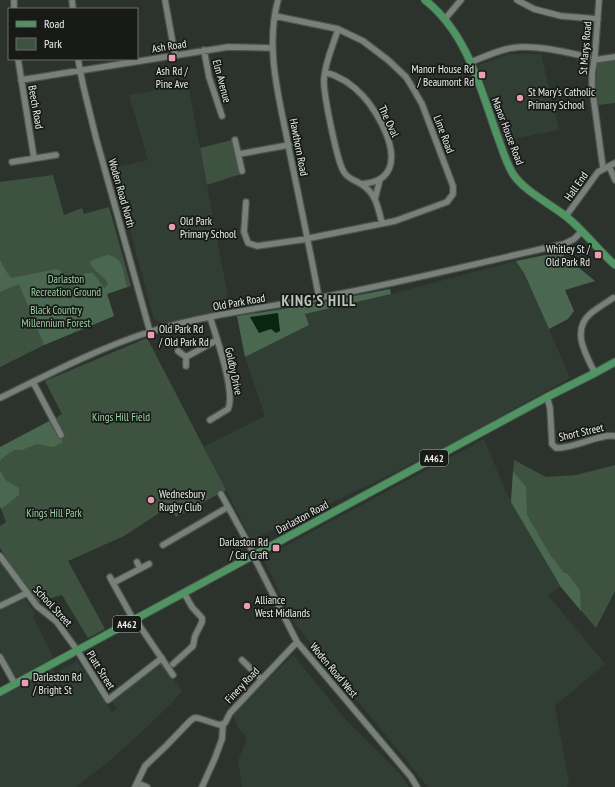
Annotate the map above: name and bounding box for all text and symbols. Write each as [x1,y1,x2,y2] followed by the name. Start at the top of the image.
[8,8,138,60] legend
[44,16,64,31] text: Road
[576,21,594,75] street label: St Marys Road
[44,36,62,51] text: Park
[151,36,188,56] street label: Ash Road
[167,53,177,63] marker: Ash Rd / Pine Ave
[210,58,235,105] street label: Elm Avenue
[412,62,474,89] place label: Manor House Rd / Beaumont Rd
[156,64,189,91] place label: Ash Rd / Pine Ave
[477,70,487,80] marker: Manor House Rd / Beaumont Rd
[25,84,47,130] street label: Beech Road
[528,85,595,112] place label: St Mary's Catholic Primary School
[515,93,525,103] marker: St Mary's Catholic Primary School
[489,95,527,167] street label: Manor House Road
[376,103,403,140] street label: The Oval
[430,113,458,155] street label: Lime Road
[287,117,311,177] street label: Hawthorn Road
[105,157,139,229] street label: Woden Road North
[561,169,591,203] street label: Hall End
[180,214,237,241] place label: Old Park Primary School
[167,222,177,232] marker: Old Park Primary School
[546,242,591,269] place label: Whitley St / Old Park Rd
[593,250,603,260] marker: Whitley St / Old Park Rd
[31,272,101,299] park label: Darlaston Recreation Ground
[212,290,266,313] street label: Old Park Road
[282,291,356,310] district label: KING’S HILL
[22,303,90,330] park label: Black Country Millennium Forest
[158,322,209,349] place label: Old Park Rd / Old Park Rd
[146,330,156,340] marker: Old Park Rd / Old Park Rd
[222,346,246,397] street label: Goldby Drive
[92,410,150,424] park label: Kings Hill Field
[557,420,605,444] street label: Short Street
[420,450,448,466] road number: A462
[159,487,206,514] place label: Wednesbury Rugby Club
[146,495,156,505] marker: Wednesbury Rugby Club
[273,497,331,537] street label: Darlaston Road
[26,506,82,520] park label: Kings Hill Park
[219,535,268,562] place label: Darlaston Rd / Car Craft
[271,543,281,553] marker: Darlaston Rd / Car Craft
[31,583,75,629] street label: School Street
[255,593,310,620] place label: Alliance West Midlands
[242,601,252,611] marker: Alliance West Midlands
[113,616,141,632] road number: A462
[307,640,361,700] street label: Woden Road West
[84,648,118,692] street label: Platt Street
[222,664,262,706] street label: Finery Road
[32,670,82,697] place label: Darlaston Rd / Bright St
[20,678,30,688] marker: Darlaston Rd / Bright St

